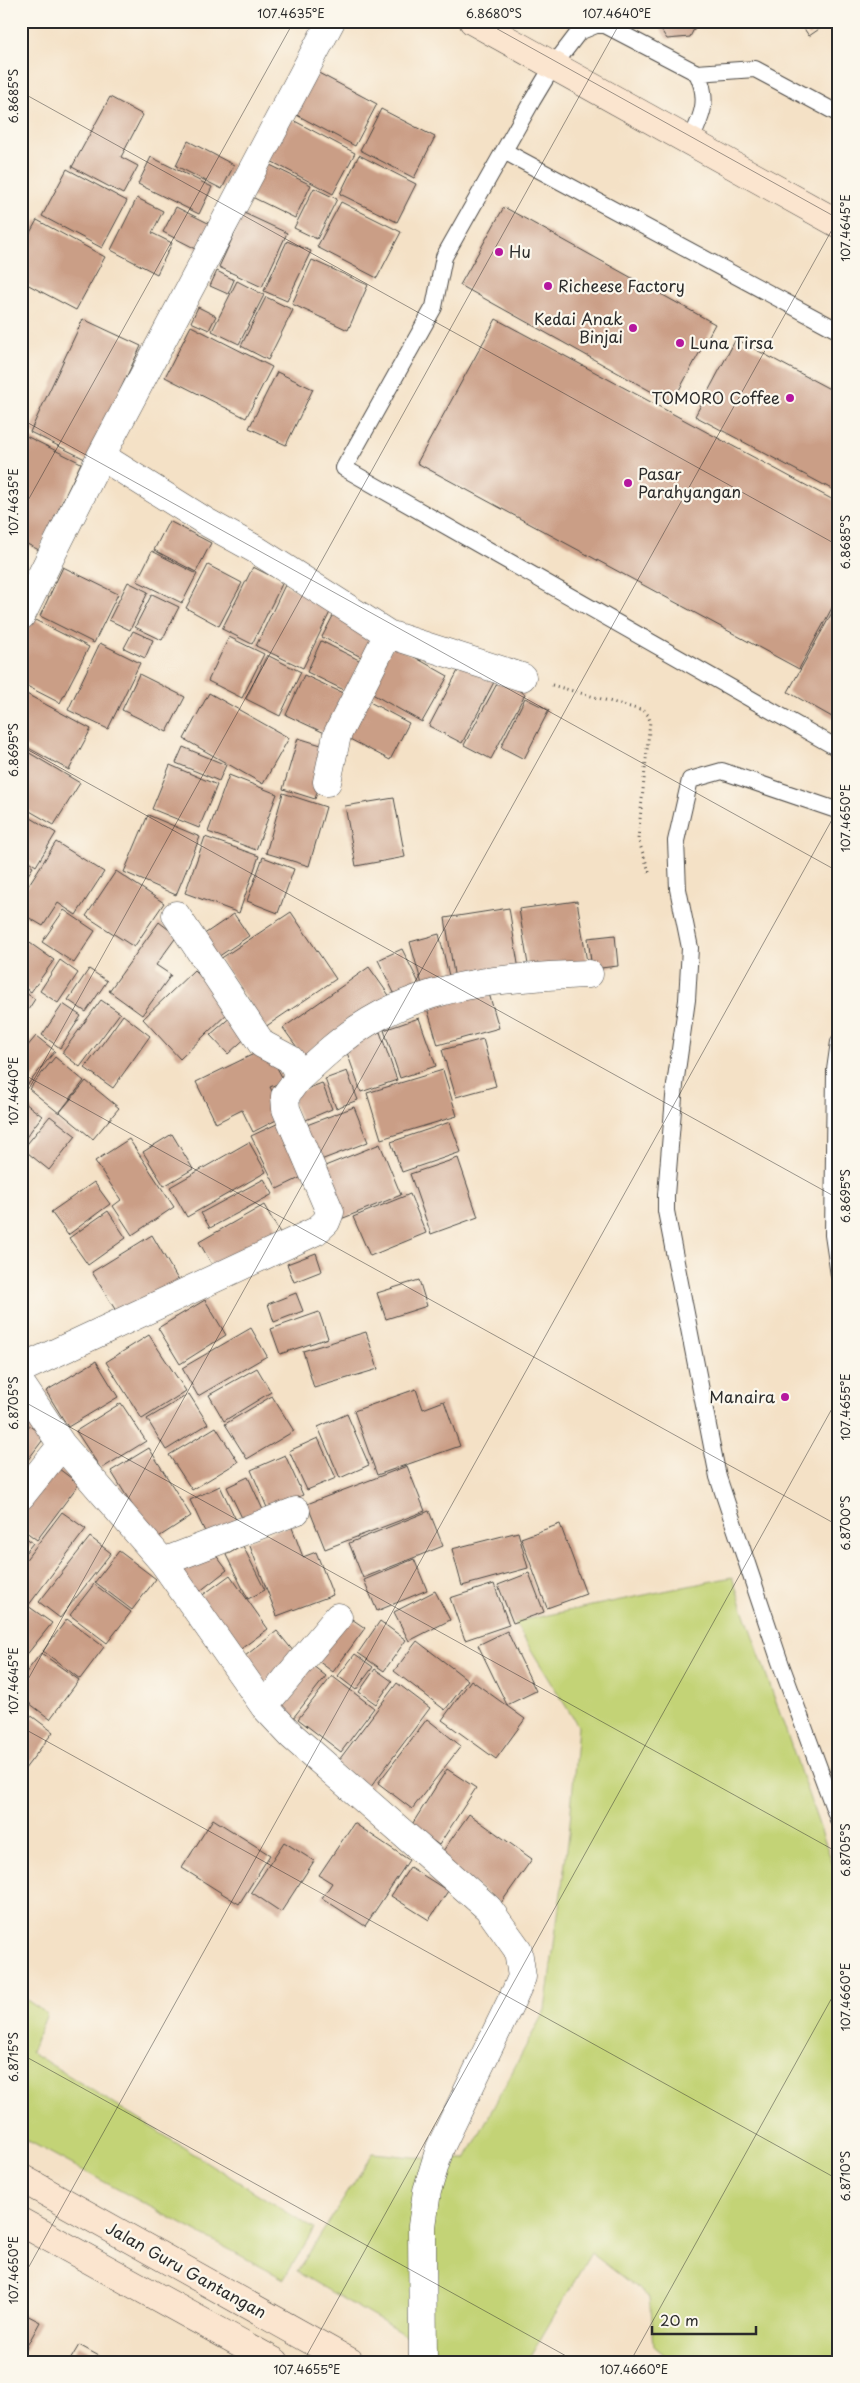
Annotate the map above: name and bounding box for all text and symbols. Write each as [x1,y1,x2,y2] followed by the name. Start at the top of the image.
[257,4,325,22] text: 107.4635°E
[466,4,522,22] text: 6.8680°S
[583,4,651,22] text: 107.4640°E
[4,69,22,123] text: 6.8685°S
[836,194,854,262] text: 107.4645°E
[509,239,531,263] place label: Hu
[493,246,505,258] marker: Hu
[558,273,685,297] place label: Richeese Factory
[542,280,554,292] marker: Richeese Factory
[534,306,623,348] place label: Kedai Anak Binjai
[627,322,639,334] marker: Kedai Anak Binjai
[690,330,773,354] place label: Luna Tirsa
[674,337,686,349] marker: Luna Tirsa
[651,385,780,409] place label: TOMORO Coffee
[784,392,796,404] marker: TOMORO Coffee
[638,461,741,503] place label: Pasar Parahyangan
[4,468,22,536] text: 107.4635°E
[622,477,634,489] marker: Pasar Parahyangan
[836,515,854,569] text: 6.8685°S
[4,723,22,777] text: 6.8695°S
[836,784,854,852] text: 107.4650°E
[4,1057,22,1125] text: 107.4640°E
[836,1169,854,1223] text: 6.8695°S
[836,1373,854,1441] text: 107.4655°E
[4,1376,22,1430] text: 6.8705°S
[709,1384,775,1408] place label: Manaira
[779,1391,791,1403] marker: Manaira
[836,1495,854,1551] text: 6.8700°S
[4,1647,22,1715] text: 107.4645°E
[836,1823,854,1877] text: 6.8705°S
[836,1963,854,2031] text: 107.4660°E
[4,2032,22,2082] text: 6.8715°S
[836,2151,854,2201] text: 6.8710°S
[102,2215,271,2323] street label: Jalan Guru Gantangan
[4,2236,22,2304] text: 107.4650°E
[652,2303,756,2335] scale bar
[660,2308,699,2331] text: 20 m
[273,2360,341,2378] text: 107.4655°E
[600,2360,668,2378] text: 107.4660°E

